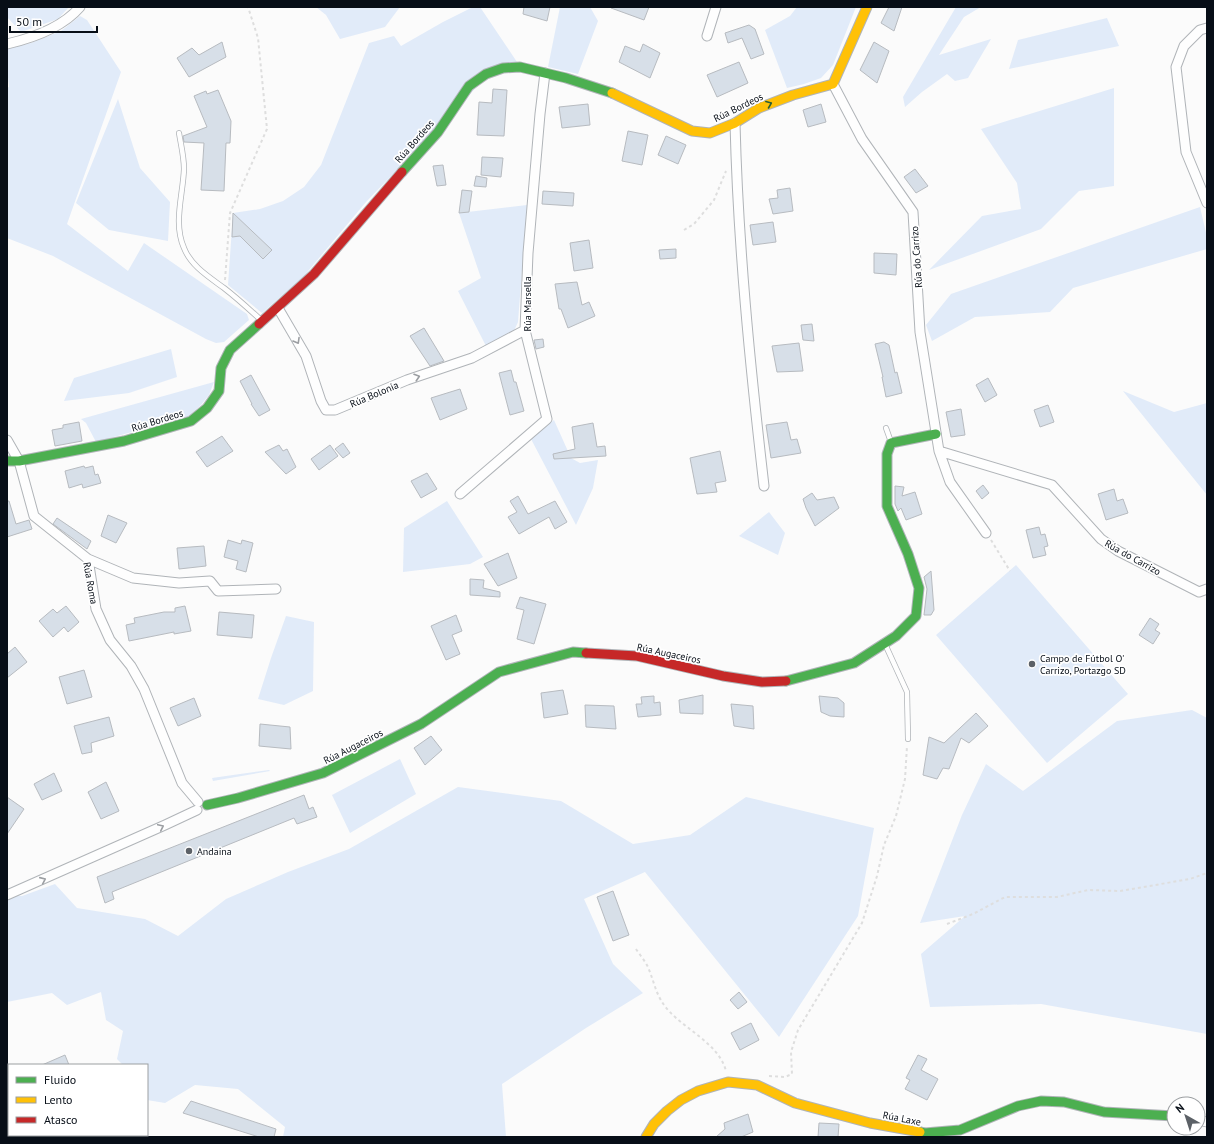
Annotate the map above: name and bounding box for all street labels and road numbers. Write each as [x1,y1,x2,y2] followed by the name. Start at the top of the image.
[711,90,765,125] street label: Rúa Bordeos
[392,117,437,166] street label: Rúa Bordeos
[908,226,925,288] street label: Rúa do Carrizo
[521,276,534,332] street label: Rúa Marsella
[348,378,400,410] street label: Rúa Bolonia
[130,406,185,434] street label: Rúa Bordeos
[1103,537,1163,578] street label: Rúa do Carrizo
[80,561,101,605] street label: Rúa Roma
[636,640,702,667] street label: Rúa Augaceiros
[321,726,385,767] street label: Rúa Augaceiros
[882,1108,922,1129] street label: Rúa Laxe

